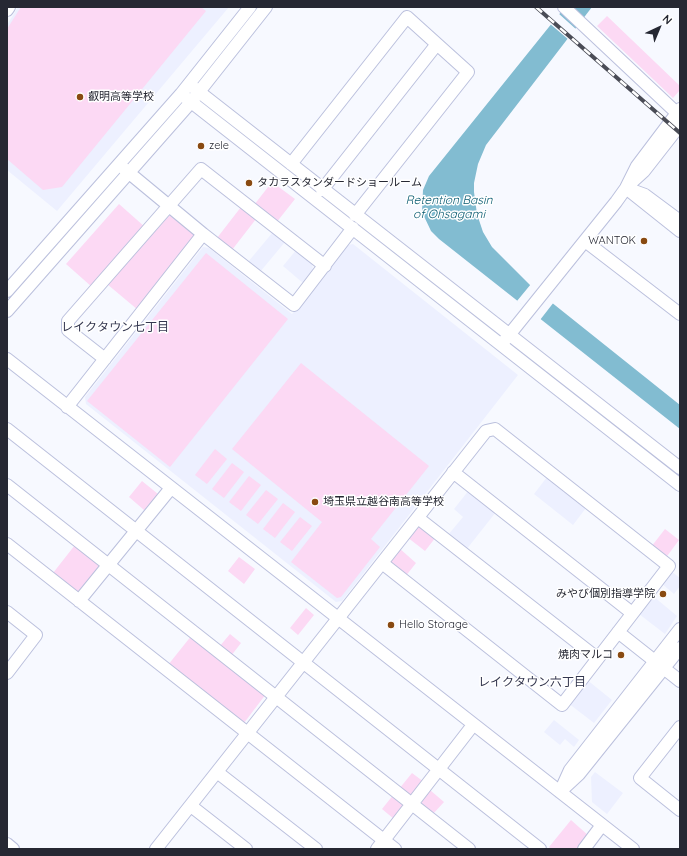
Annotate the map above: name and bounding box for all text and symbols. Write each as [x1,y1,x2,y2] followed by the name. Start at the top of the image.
[639,8,679,48] north arrow
[660,12,675,27] text: N
[88,90,154,104] place label: 叡明高等学校
[75,92,85,102] marker: 叡明高等学校
[209,139,229,153] place label: zele
[196,141,206,151] marker: zele
[257,176,422,190] place label: タカラスタンダードショールーム
[244,178,254,188] marker: タカラスタンダードショールーム
[406,193,492,221] water label: Retention Basin of Ohsagami
[588,234,636,248] place label: WANTOK
[639,236,649,246] marker: WANTOK
[61,320,169,334] district label: レイクタウン七丁目
[323,495,444,509] place label: 埼玉県立越谷南高等学校
[310,497,320,507] marker: 埼玉県立越谷南高等学校
[556,587,655,601] place label: みやび個別指導学院
[658,589,668,599] marker: みやび個別指導学院
[399,618,468,632] place label: Hello Storage
[386,620,396,630] marker: Hello Storage
[558,648,613,662] place label: 焼肉マルコ
[616,650,626,660] marker: 焼肉マルコ
[478,675,586,689] district label: レイクタウン六丁目

